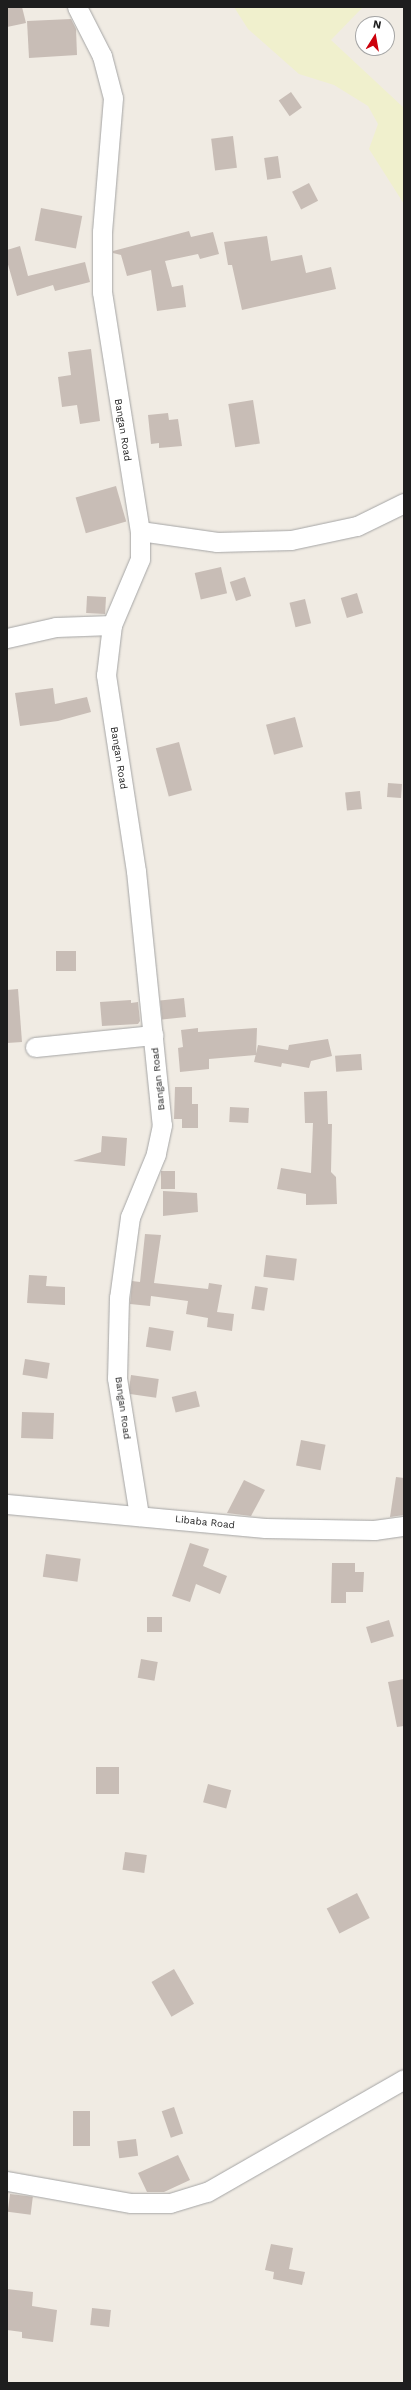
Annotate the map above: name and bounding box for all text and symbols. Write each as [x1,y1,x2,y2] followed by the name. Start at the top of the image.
[355,16,395,56] north arrow
[372,18,382,32] text: N
[112,398,134,462] street label: Bangan Road
[108,726,130,790] street label: Bangan Road
[149,1047,167,1111] street label: Bangan Road
[113,1376,133,1440] street label: Bangan Road
[174,1513,236,1531] street label: Libaba Road

